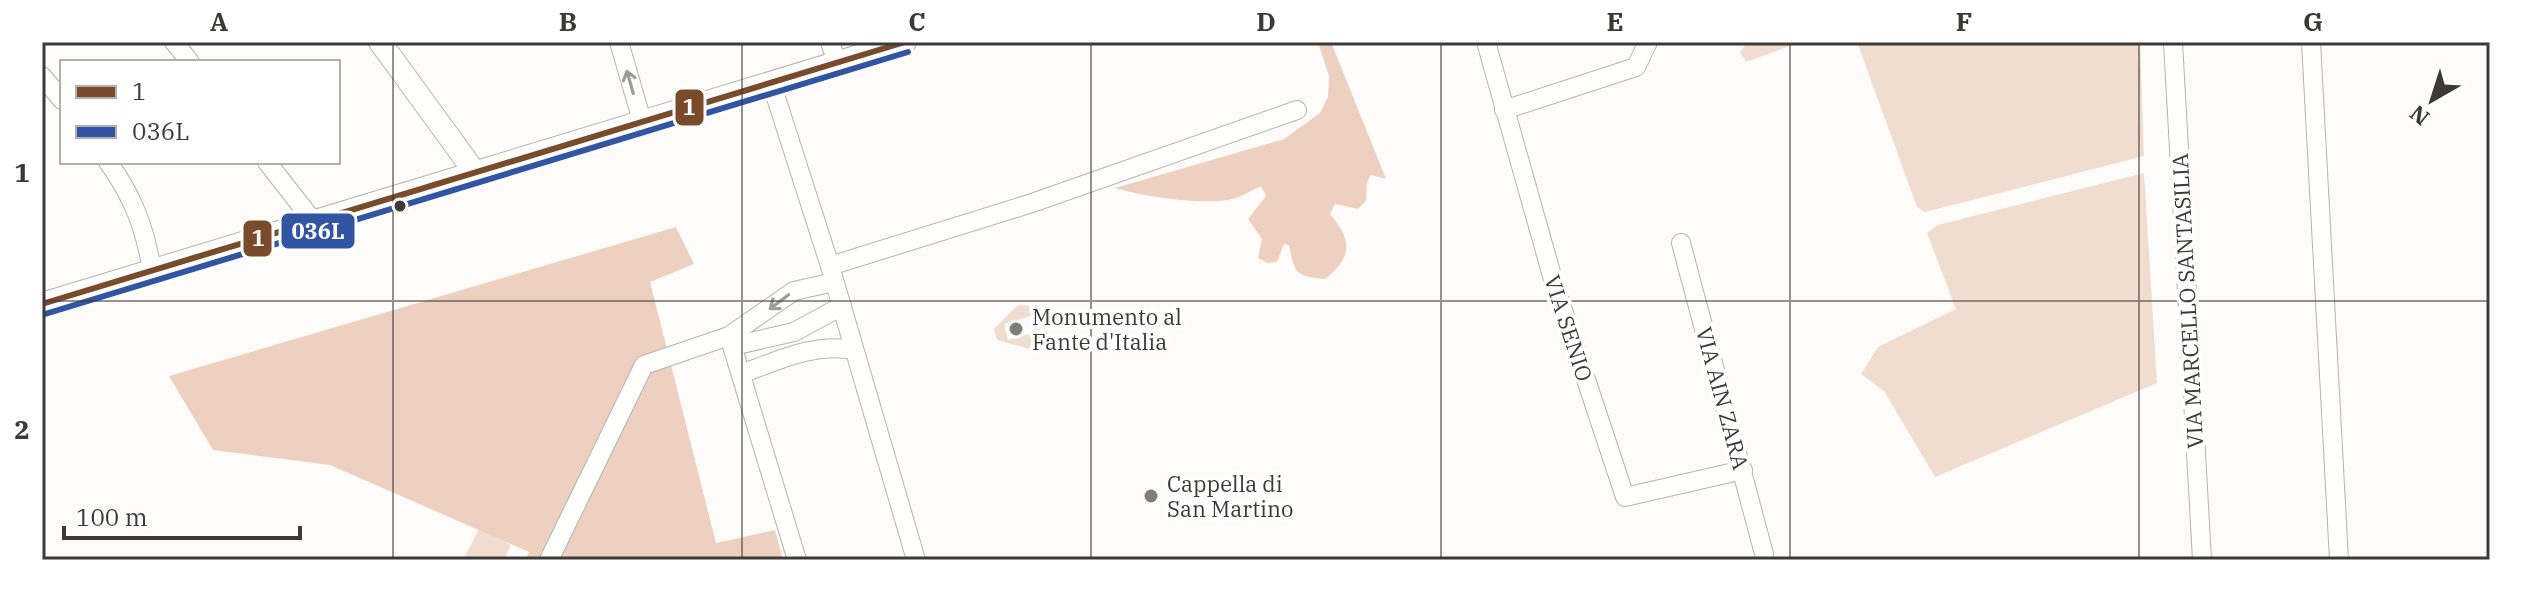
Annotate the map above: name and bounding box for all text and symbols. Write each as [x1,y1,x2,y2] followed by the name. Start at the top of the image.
[210,4,228,38] text: A
[559,4,577,38] text: B
[908,4,926,38] text: C
[1256,4,1276,38] text: D
[1606,4,1624,38] text: E
[1956,4,1972,38] text: F
[2303,4,2323,38] text: G
[60,60,340,164] legend
[2392,60,2472,140] north arrow
[622,69,637,95] one-way arrow
[132,75,146,107] text: 1
[674,88,705,127] line badge: 1
[682,92,696,121] text: 1
[2403,99,2435,133] text: N
[132,115,189,147] text: 036L
[2165,153,2209,449] street label: VIA MARCELLO SANTASILIA
[14,155,30,189] text: 1
[392,198,408,214] unlabelled marker
[280,212,356,250] line badge: 036L
[291,216,345,245] text: 036L
[242,219,273,258] line badge: 1
[251,223,265,252] text: 1
[1538,271,1600,385] street label: VIA SENIO
[769,294,790,311] one-way arrow
[1032,302,1182,356] place label: Monumento al Fante d'Italia
[1007,320,1025,338] marker: Monumento al Fante d'Italia
[1690,323,1756,473] street label: VIA AIN ZARA
[14,412,30,446] text: 2
[1167,469,1293,523] place label: Cappella di San Martino
[1142,487,1160,505] marker: Cappella di San Martino
[64,490,300,540] scale bar
[76,501,148,533] text: 100 m

